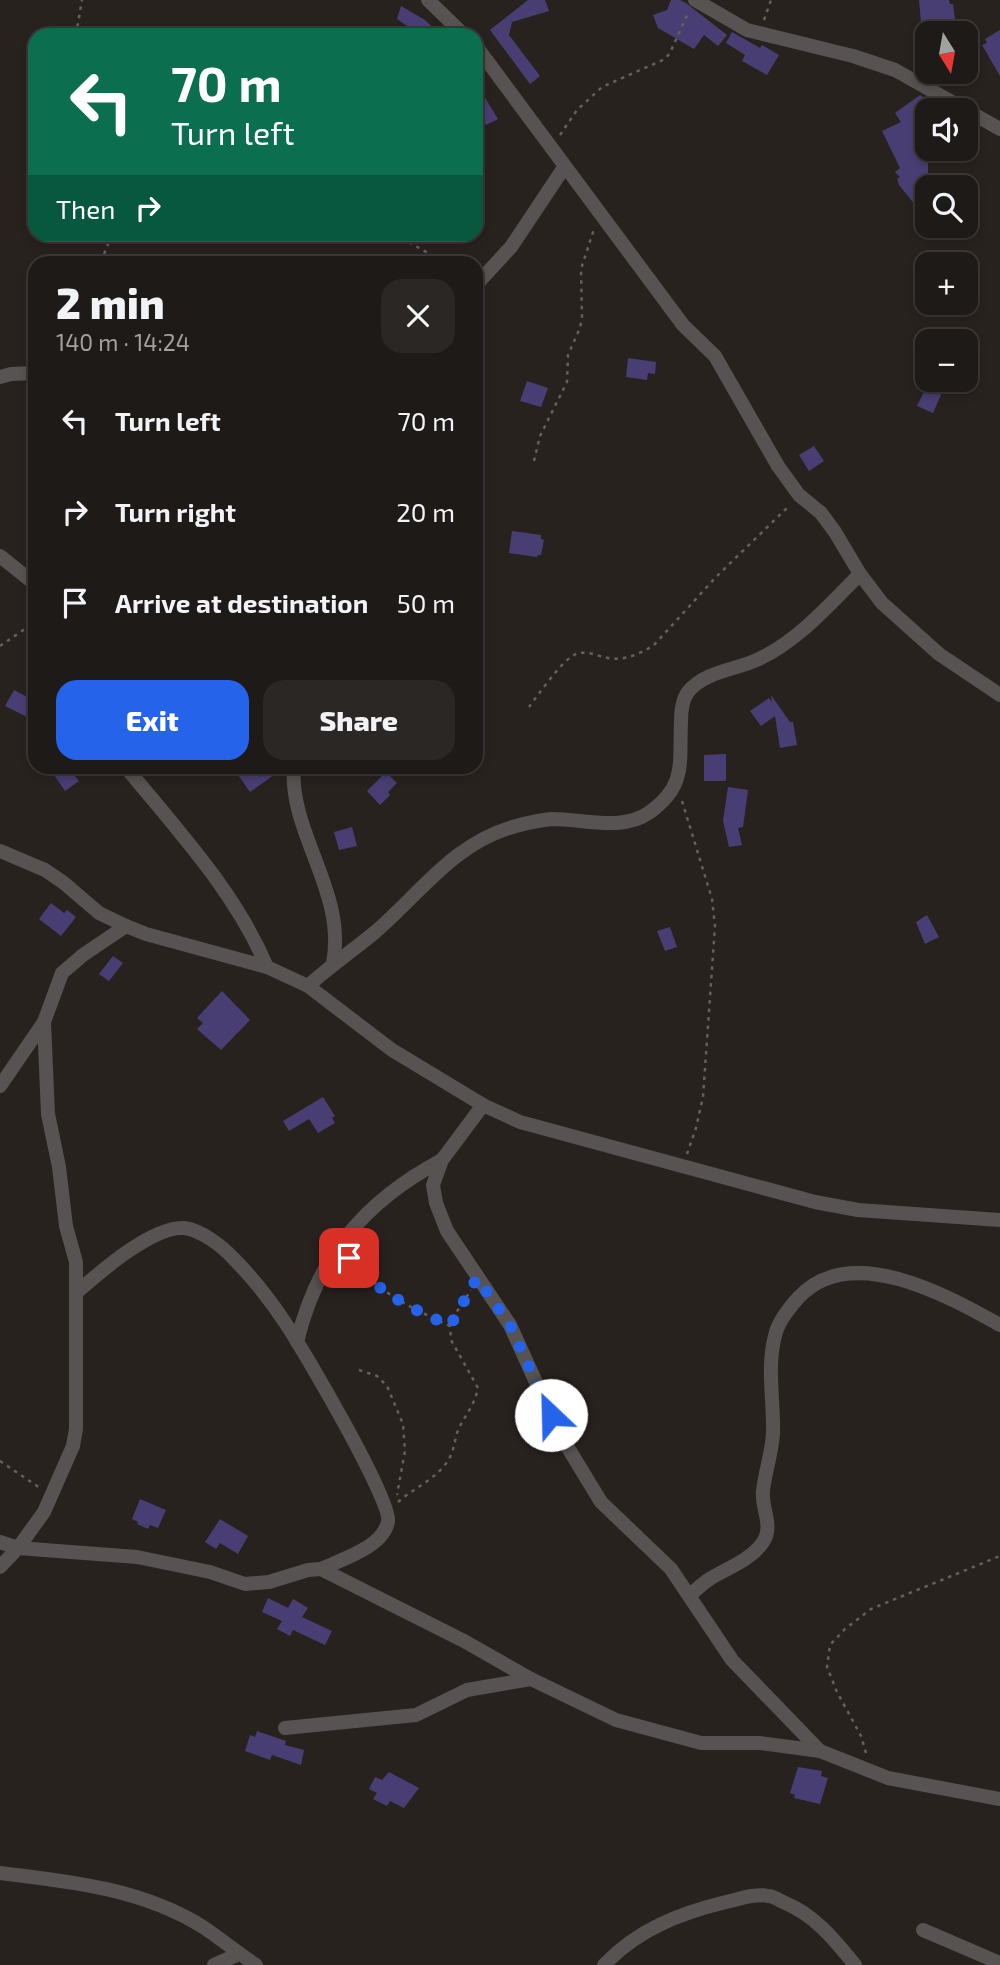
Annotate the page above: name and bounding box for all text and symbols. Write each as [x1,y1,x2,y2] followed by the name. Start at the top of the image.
[915,21,978,84] north arrow
[915,21,978,392] map controls
[171,53,282,112] text: 70 m
[56,56,147,147] icon: left
[915,98,978,161] button: sound
[171,113,295,151] text: Turn left
[915,175,978,238] button: search
[129,189,167,227] icon: right
[56,193,115,224] text: Then
[915,252,978,315] button: +
[56,277,165,327] text: 2 min
[381,279,455,353] button: close
[56,328,190,356] text: 140 m · 14:24
[915,329,978,392] button: −
[56,402,94,440] icon: left
[115,405,221,436] text: Turn left
[397,405,455,436] text: 70 m
[56,493,94,531] icon: right
[115,496,236,527] text: Turn right
[396,496,455,527] text: 20 m
[56,584,94,622] icon: arrive
[115,587,368,618] text: Arrive at destination
[397,587,455,618] text: 50 m
[56,680,249,760] button: Exit
[263,680,455,760] button: Share
[319,1228,379,1288] pin
[330,1239,368,1277] icon: arrive
[514,1378,588,1452] position arrow

